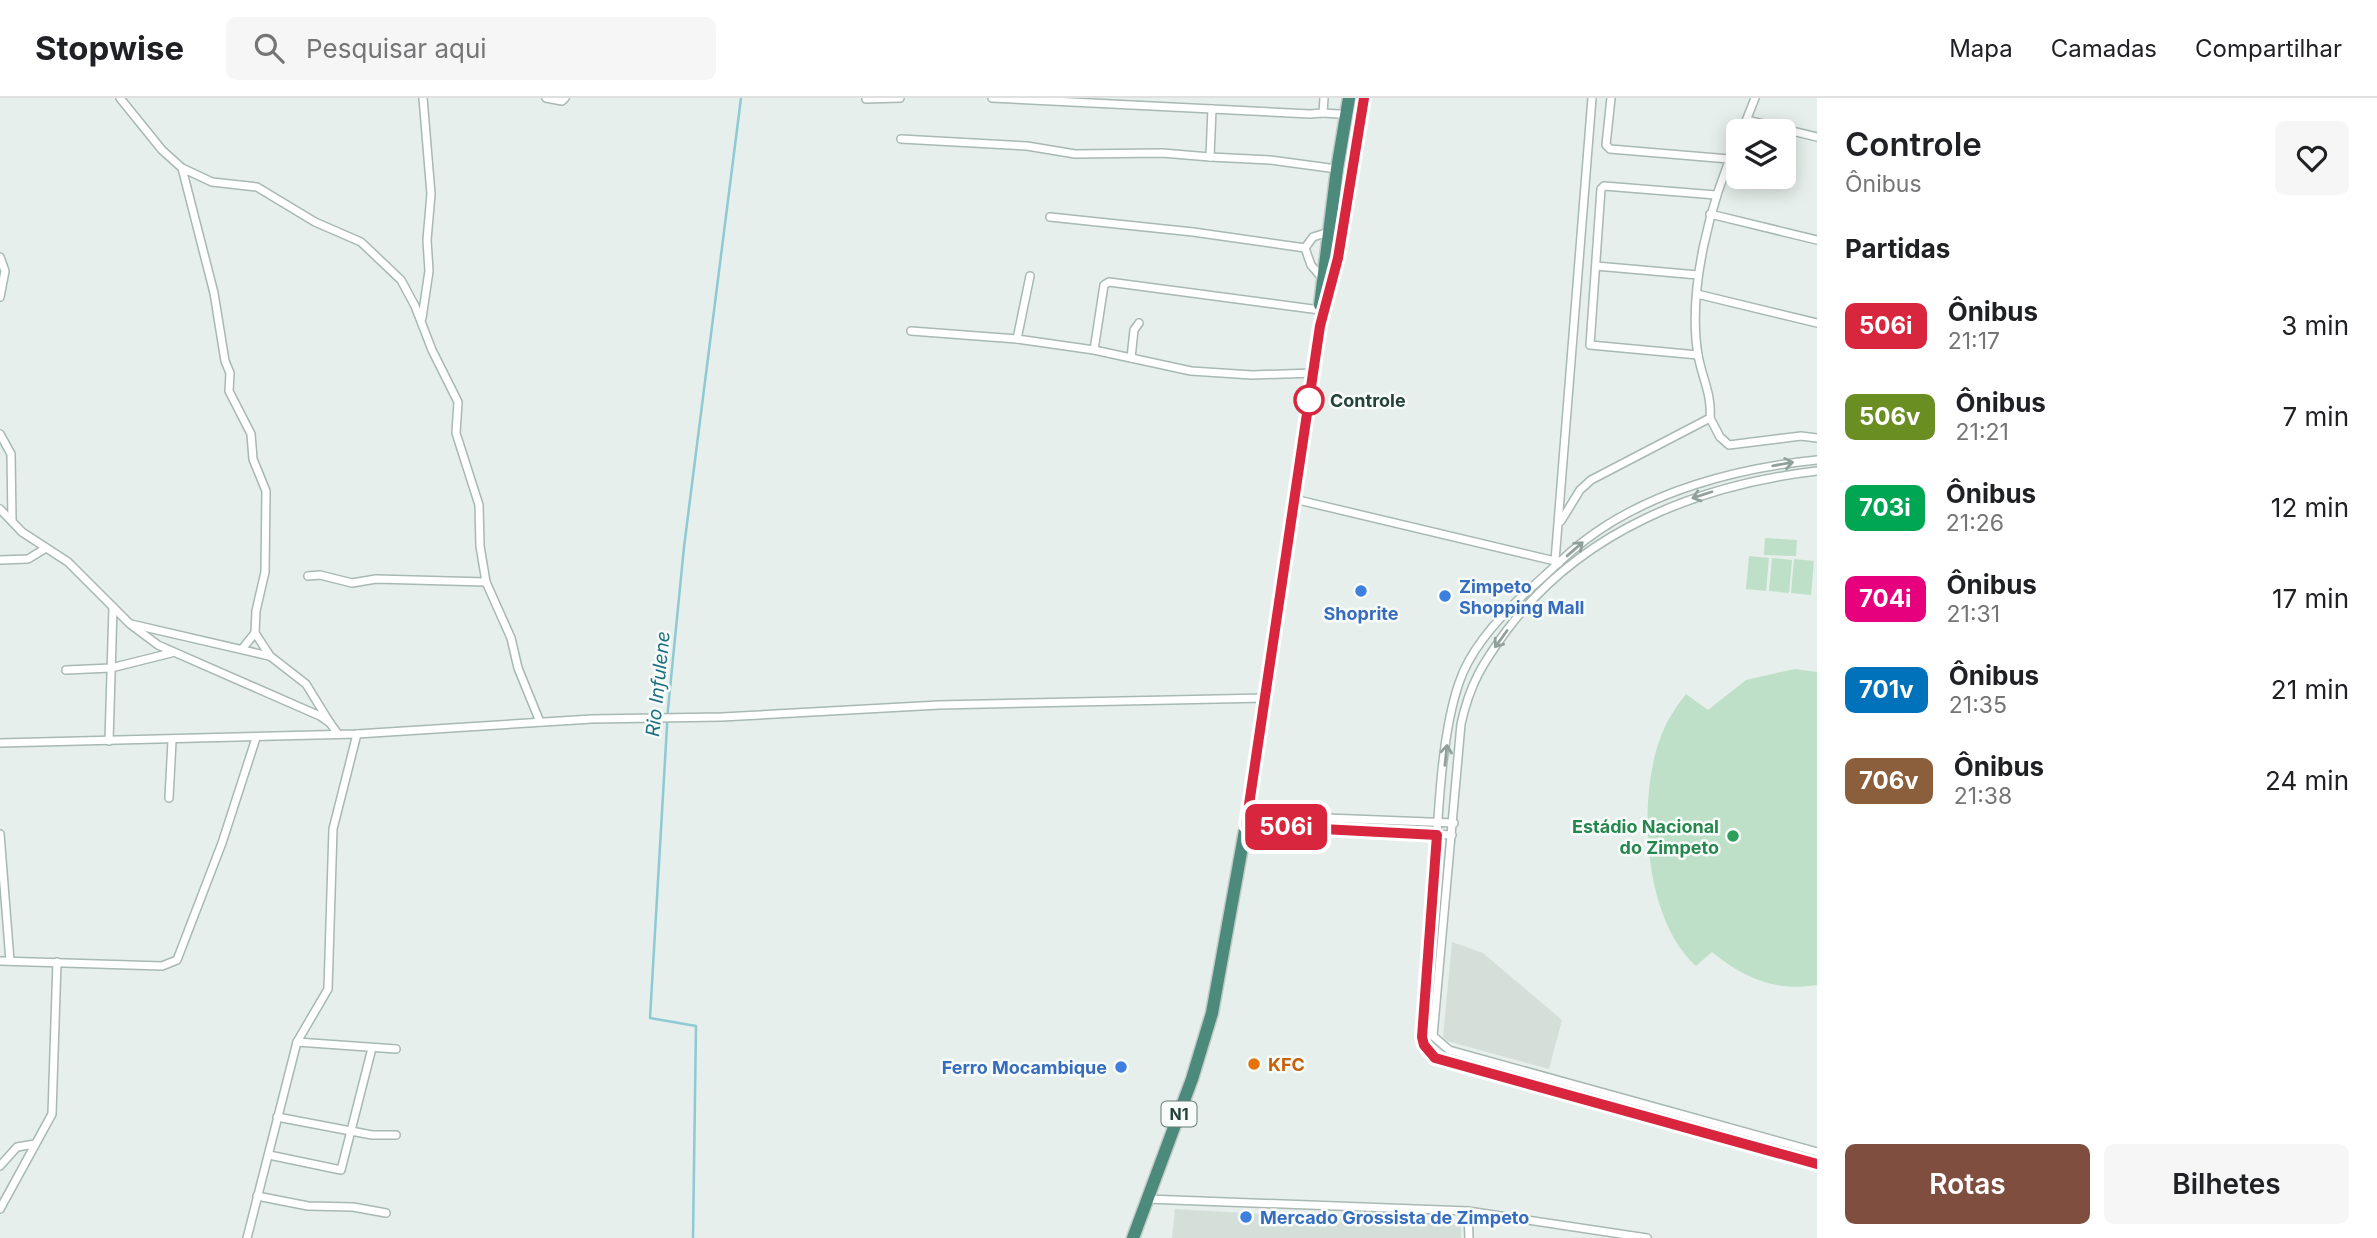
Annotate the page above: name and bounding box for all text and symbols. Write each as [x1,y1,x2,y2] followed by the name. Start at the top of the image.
[226,17,716,80] search box
[35,28,184,68] text: Stopwise
[250,29,288,67] icon: search
[306,33,487,64] text: Pesquisar aqui
[1949,34,2013,63] text: Mapa
[2051,34,2157,63] text: Camadas
[2195,34,2342,63] text: Compartilhar
[1726,119,1796,189] map controls
[1726,119,1796,189] button: layers
[2275,121,2349,195] button: heart
[1845,124,1982,164] text: Controle
[1845,170,1922,198] text: Ônibus
[1845,233,1950,264] text: Partidas
[1948,296,2038,327] text: Ônibus
[2281,310,2349,341] text: 3 min
[1859,311,1913,340] text: 506i
[1948,327,2000,355] text: 21:17
[1294,385,1324,415] marker: Controle
[1956,387,2046,418] text: Ônibus
[1330,390,1406,411] place label: Controle
[2283,401,2349,432] text: 7 min
[1859,402,1921,431] text: 506v
[1956,418,2009,446] text: 21:21
[1771,457,1794,470] one-way arrow
[1946,478,2036,509] text: Ônibus
[1692,489,1714,502] one-way arrow
[2271,492,2349,523] text: 12 min
[1859,493,1911,522] text: 703i
[1946,509,2004,537] text: 21:26
[1566,541,1584,557] one-way arrow
[1947,569,2037,600] text: Ônibus
[1459,576,1584,618] place label: Zimpeto Shopping Mall
[1353,583,1369,599] marker: Shoprite
[2272,583,2349,614] text: 17 min
[1859,584,1912,613] text: 704i
[1437,588,1453,604] marker: Zimpeto Shopping Mall
[1947,600,2000,628] text: 21:31
[1324,603,1399,624] place label: Shoprite
[1494,629,1508,648] one-way arrow
[641,630,675,738] water label: Rio Infulene
[1949,660,2039,691] text: Ônibus
[2271,674,2349,705] text: 21 min
[1859,675,1914,704] text: 701v
[1949,691,2007,719] text: 21:35
[1440,744,1453,766] one-way arrow
[1954,751,2044,782] text: Ônibus
[2265,765,2349,796] text: 24 min
[1859,766,1919,795] text: 706v
[1954,782,2012,810] text: 21:38
[1237,804,1335,850] line badge: 506i
[1259,812,1313,841] text: 506i
[1572,816,1719,858] place label: Estádio Nacional do Zimpeto
[1725,828,1741,844] marker: Estádio Nacional do Zimpeto
[1268,1054,1305,1075] place label: KFC
[1246,1056,1262,1072] marker: KFC
[942,1057,1107,1078] place label: Ferro Mocambique
[1113,1059,1129,1075] marker: Ferro Mocambique
[1162,1102,1196,1126] road number: N1
[1845,1144,2090,1224] button: Rotas
[2104,1144,2349,1224] button: Bilhetes
[1260,1207,1529,1228] place label: Mercado Grossista de Zimpeto
[1238,1209,1254,1225] marker: Mercado Grossista de Zimpeto

